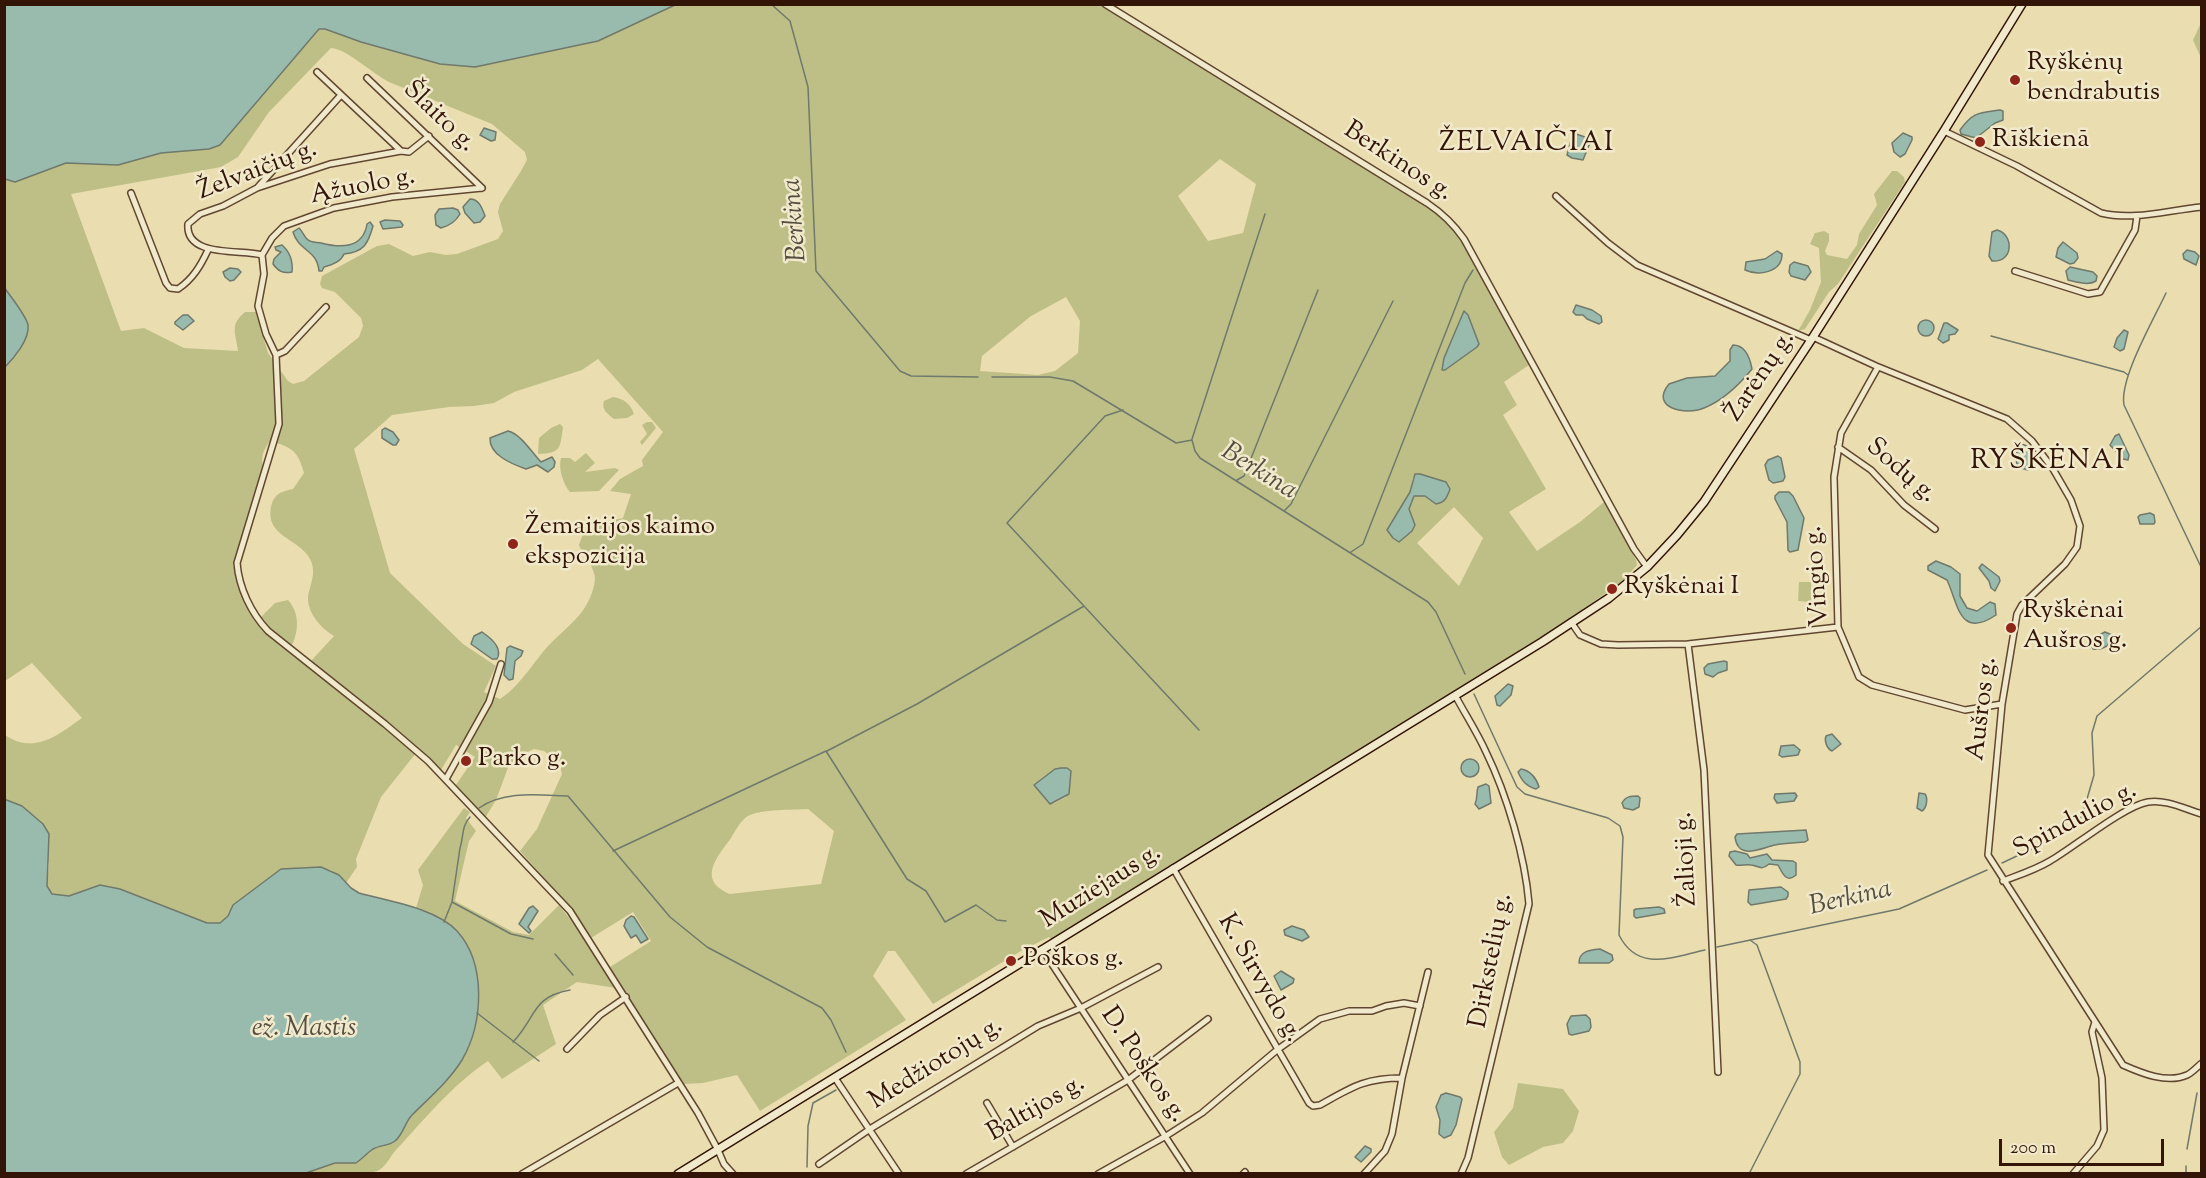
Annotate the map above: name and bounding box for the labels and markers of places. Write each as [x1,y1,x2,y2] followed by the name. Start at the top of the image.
[2027,49,2160,110] place label: Ryškėnų bendrabutis
[2008,73,2022,87] marker: Ryškėnų bendrabutis
[1992,126,2089,158] place label: Rīškienā
[1973,135,1987,149] marker: Rīškienā
[525,513,715,574] place label: Žemaitijos kaimo ekspozicija
[506,537,520,551] marker: Žemaitijos kaimo ekspozicija
[1624,573,1739,605] place label: Ryškėnai I
[1605,582,1619,596] marker: Ryškėnai I
[2023,597,2127,658] place label: Ryškėnai Aušros g.
[2004,621,2018,635] marker: Ryškėnai Aušros g.
[478,745,566,777] place label: Parko g.
[459,754,473,768] marker: Parko g.
[1023,945,1124,977] place label: Poškos g.
[1004,954,1018,968] marker: Poškos g.

